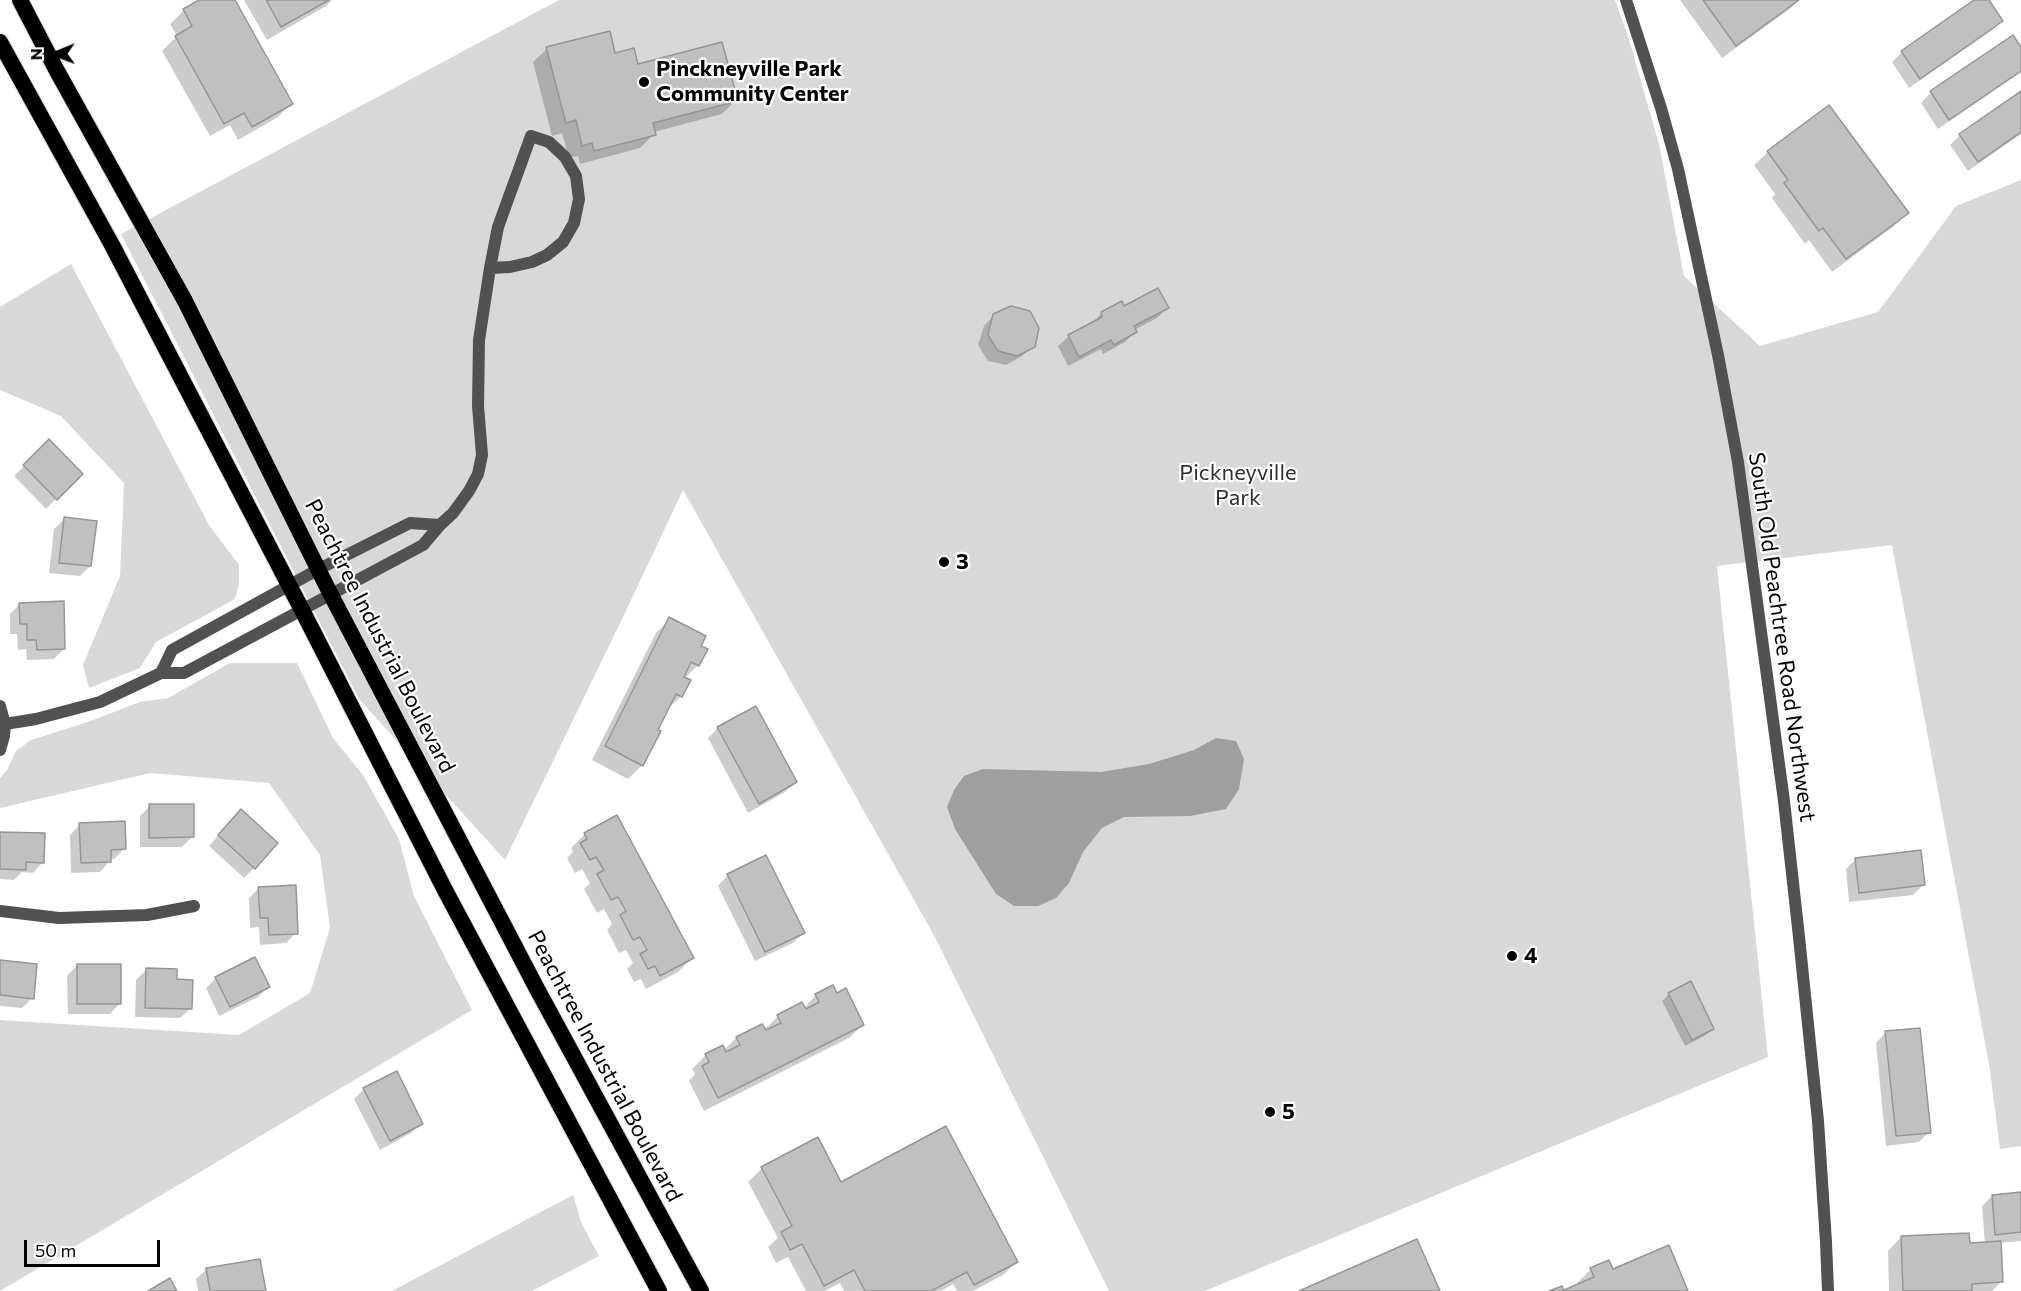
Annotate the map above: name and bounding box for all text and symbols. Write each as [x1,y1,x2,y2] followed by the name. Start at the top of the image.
[24,24,84,84] north arrow
[26,48,45,60] text: N
[656,56,849,107] place label: Pinckneyville Park Community Center
[637,75,651,89] marker: Pinckneyville Park Community Center
[1743,451,1821,823] street label: South Old Peachtree Road Northwest
[1179,460,1297,512] park label: Pickneyville Park
[299,495,461,777] street label: Peachtree Industrial Boulevard
[956,549,969,575] place label: 3
[937,555,951,569] marker: 3
[522,926,688,1206] street label: Peachtree Industrial Boulevard
[1524,943,1537,969] place label: 4
[1505,949,1519,963] marker: 4
[1282,1099,1295,1125] place label: 5
[1263,1105,1277,1119] marker: 5
[27,1228,164,1266] scale bar
[35,1239,76,1261] text: 50 m

